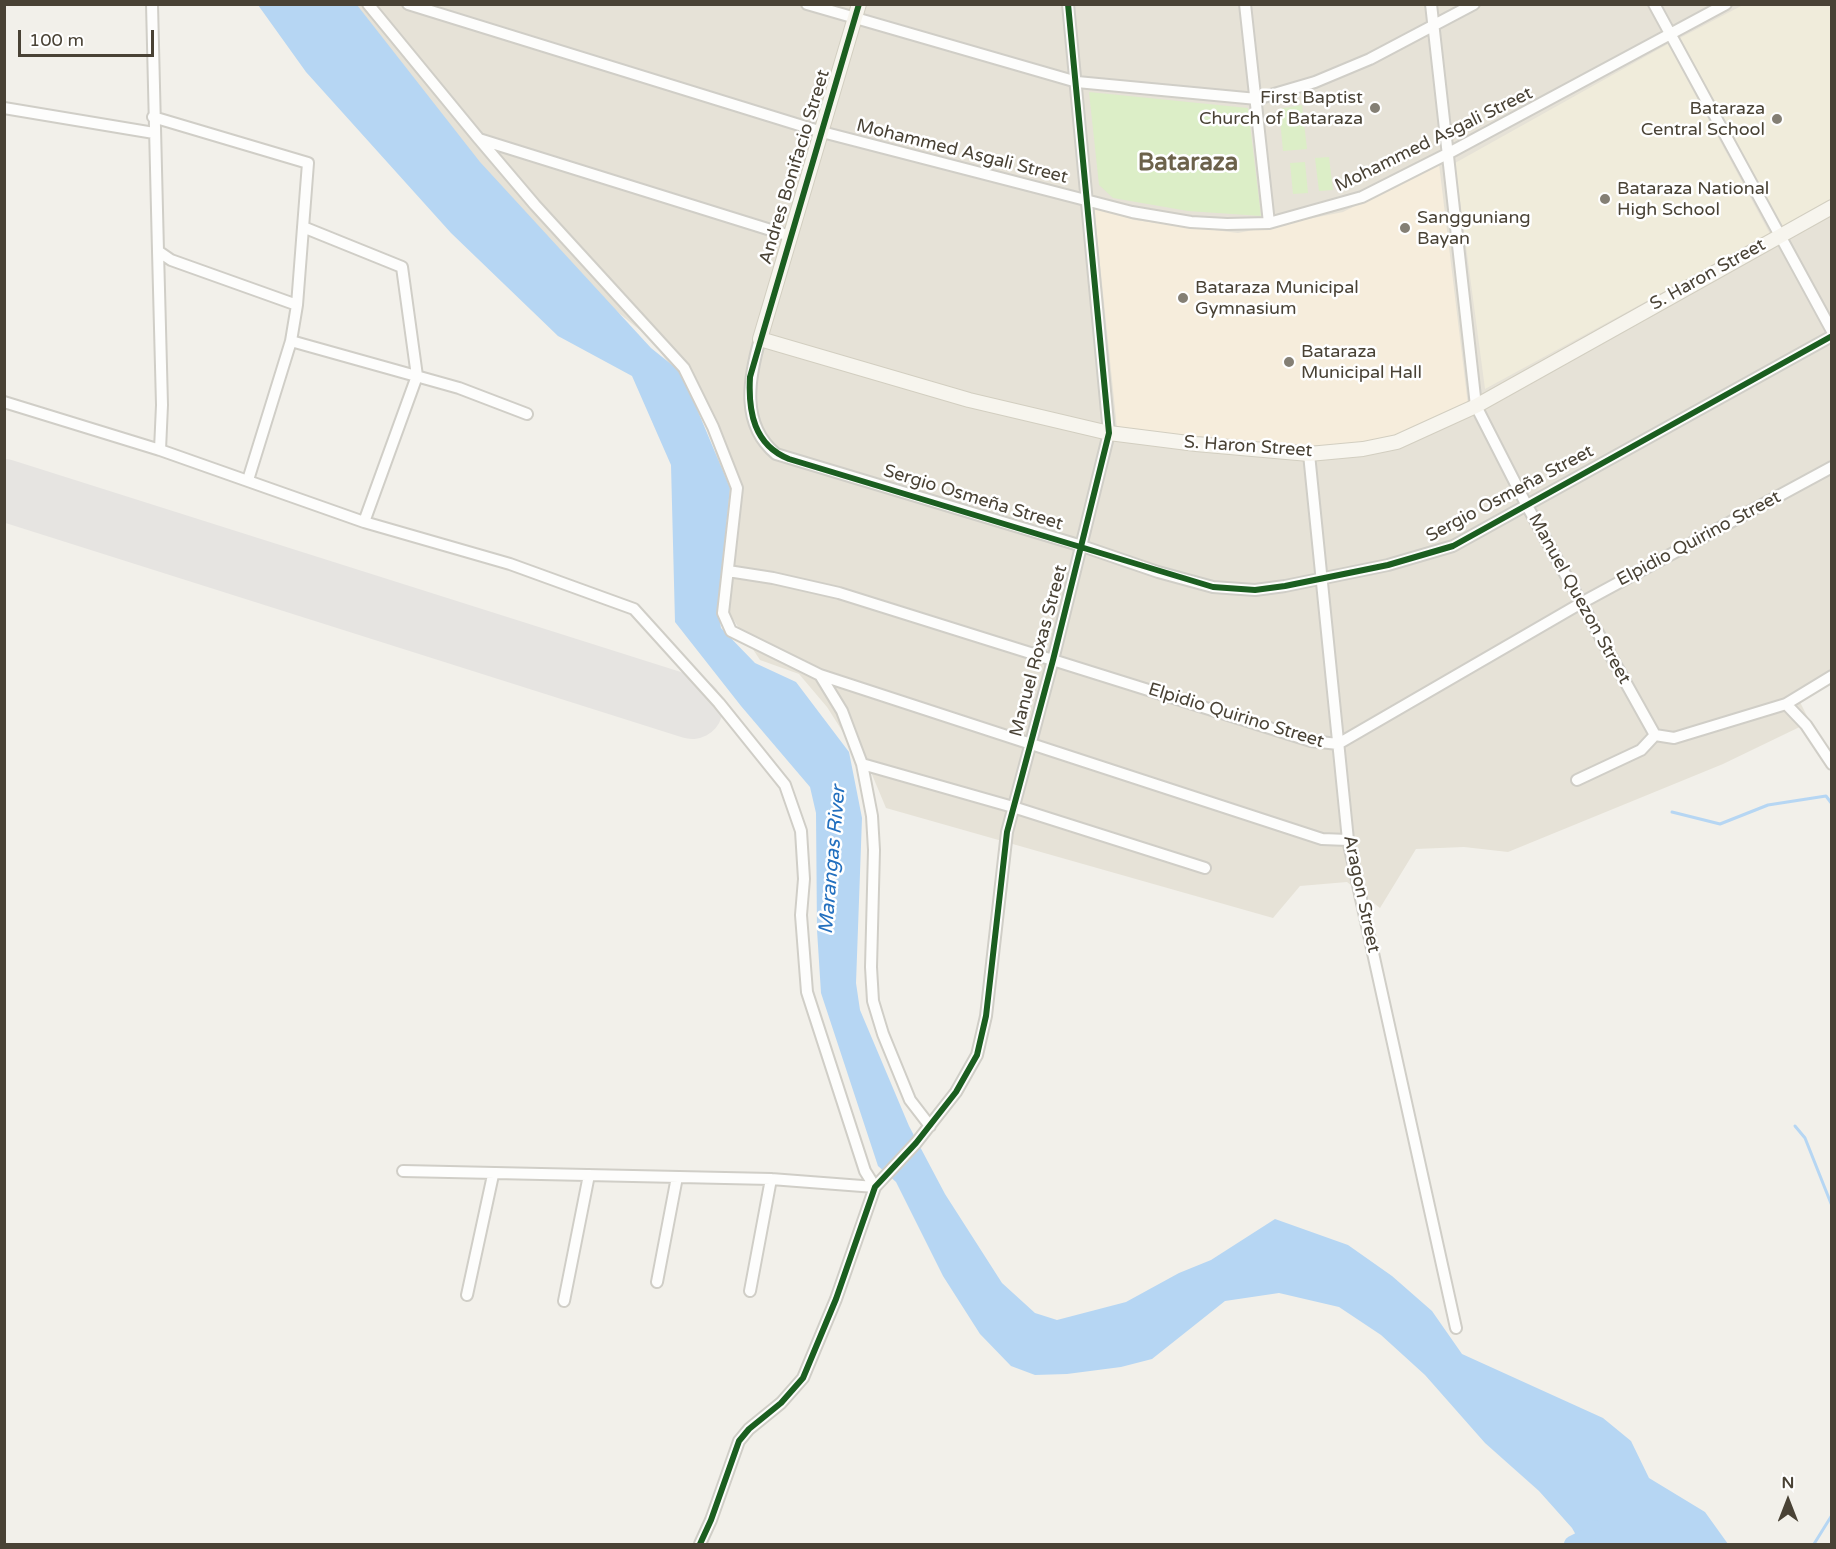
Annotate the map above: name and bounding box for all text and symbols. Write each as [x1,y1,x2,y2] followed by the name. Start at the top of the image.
[21,18,158,56] scale bar
[29,29,84,51] text: 100 m
[755,67,835,267] street label: Andres Bonifacio Street
[1332,83,1536,197] street label: Mohammed Asgali Street
[1199,87,1363,130] place label: First Baptist Church of Bataraza
[1641,98,1765,140] place label: Bataraza Central School
[1368,101,1382,115] marker: First Baptist Church of Bataraza
[1770,112,1784,126] marker: Bataraza Central School
[854,115,1070,189] street label: Mohammed Asgali Street
[1138,150,1238,178] district label: Bataraza
[1617,178,1769,220] place label: Bataraza National High School
[1598,192,1612,206] marker: Bataraza National High School
[1417,207,1531,250] place label: Sangguniang Bayan
[1398,221,1412,235] marker: Sangguniang Bayan
[1646,234,1770,316] street label: S. Haron Street
[1195,277,1359,320] place label: Bataraza Municipal Gymnasium
[1176,291,1190,305] marker: Bataraza Municipal Gymnasium
[1301,341,1422,384] place label: Bataraza Municipal Hall
[1282,355,1296,369] marker: Bataraza Municipal Hall
[1183,432,1313,462] street label: S. Haron Street
[1423,441,1597,547] street label: Sergio Osmeña Street
[881,460,1065,536] street label: Sergio Osmeña Street
[1613,487,1785,591] street label: Elpidio Quirino Street
[1523,510,1635,688] street label: Manuel Quezon Street
[1006,563,1072,739] street label: Manuel Roxas Street
[1146,679,1326,753] street label: Elpidio Quirino Street
[815,785,851,935] water label: Marangas River
[1338,833,1384,955] street label: Aragon Street
[1758,1471,1818,1531] north arrow
[1782,1473,1794,1493] text: N

